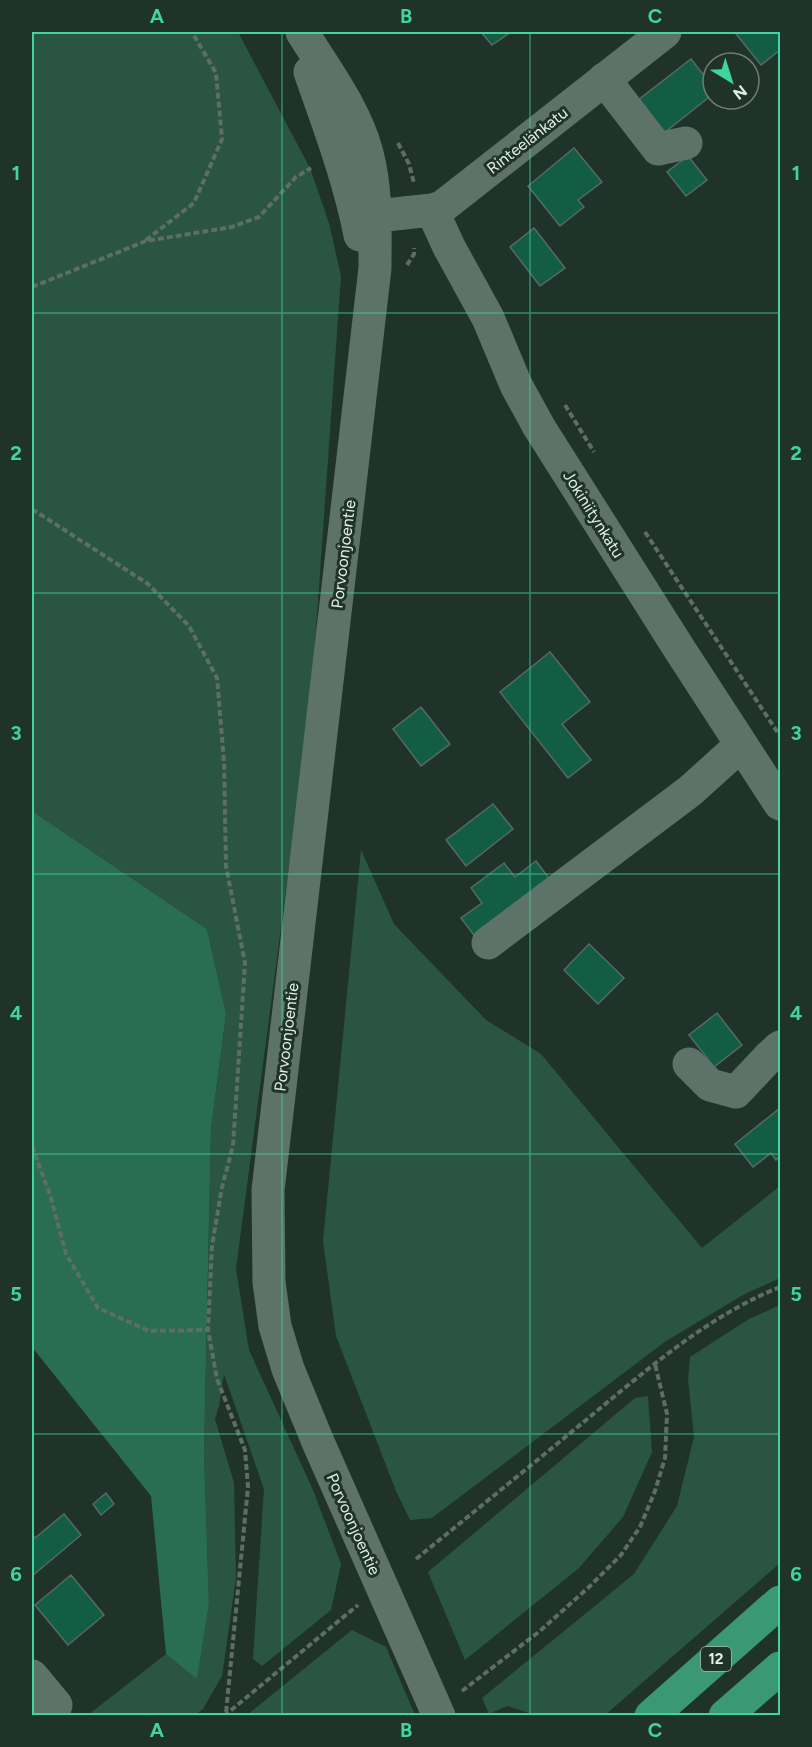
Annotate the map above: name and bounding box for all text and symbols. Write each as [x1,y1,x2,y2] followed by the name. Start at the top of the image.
[150,4,165,28] text: A
[400,4,412,28] text: B
[648,4,662,28] text: C
[701,51,761,111] north arrow
[729,81,751,104] text: N
[483,103,572,178] street label: Rinteelänkatu
[12,161,20,185] text: 1
[792,161,800,185] text: 1
[10,441,22,465] text: 2
[790,441,802,465] text: 2
[559,467,628,561] street label: Jokiniitynkatu
[327,498,360,609] street label: Porvoonjoentie
[10,721,22,745] text: 3
[790,721,802,745] text: 3
[270,981,303,1092] street label: Porvoonjoentie
[10,1001,23,1025] text: 4
[790,1001,803,1025] text: 4
[10,1282,22,1306] text: 5
[790,1282,802,1306] text: 5
[323,1470,385,1578] street label: Porvoonjoentie
[10,1562,22,1586] text: 6
[790,1562,802,1586] text: 6
[701,1647,731,1671] road number: 12
[150,1718,165,1742] text: A
[400,1718,412,1742] text: B
[648,1718,662,1742] text: C

